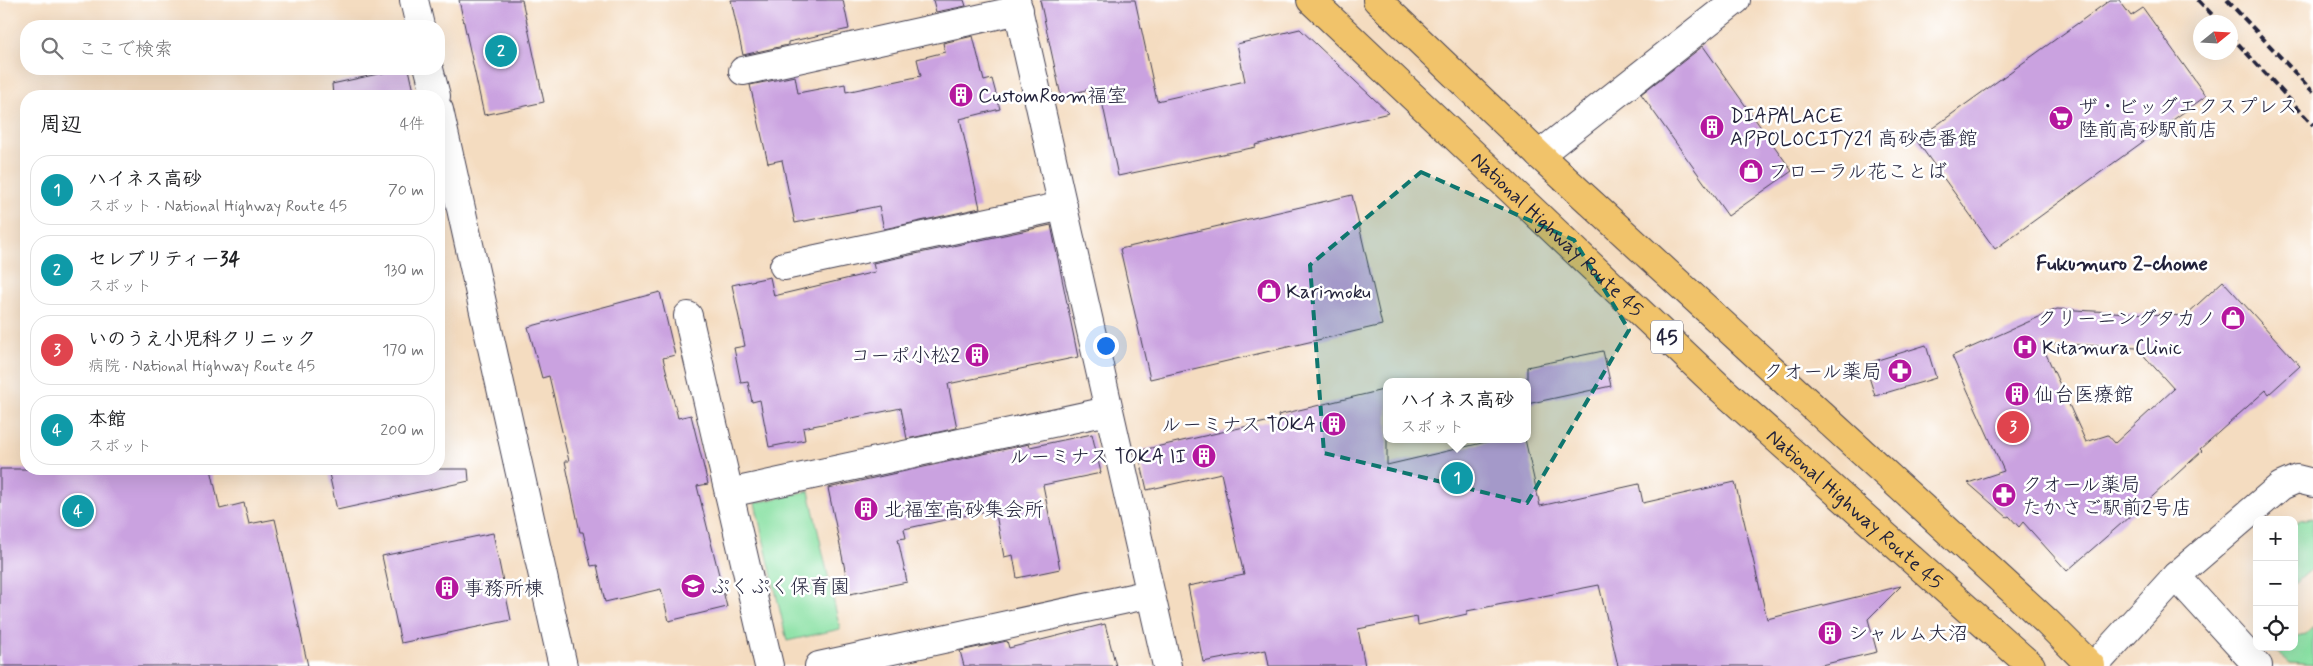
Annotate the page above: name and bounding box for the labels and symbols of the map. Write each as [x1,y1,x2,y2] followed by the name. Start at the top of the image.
[2193,15,2238,60] north arrow
[485,32,517,70] pin: 2
[948,82,974,108] building icon: CustomRoom福室
[978,83,1127,110] place label: CustomRoom福室
[2078,94,2298,144] place label: ザ・ビッグエクスプレス 陸前高砂駅前店
[1730,103,1978,153] place label: DIAPALACE APPOLOCITY21 高砂壱番館
[2048,105,2074,131] supermarket icon: ザ・ビッグエクスプレス 陸前高砂駅前店
[1699,114,1725,140] building icon: DIAPALACE APPOLOCITY21 高砂壱番館
[1464,147,1649,324] street label: National Highway Route 45
[1738,158,1764,184] shop icon: フローラル花ことば
[1768,159,1947,186] place label: フローラル花ことば
[2036,250,2208,278] district label: Fukumuro 2-chome
[1256,278,1282,304] shop icon: Karimoku
[1286,279,1371,306] place label: Karimoku
[2220,305,2246,331] shop icon: クリーニングタカノ
[2037,306,2216,333] place label: クリーニングタカノ
[1651,321,1683,354] road number: 45
[1093,333,1119,359] your location
[2012,334,2038,360] hospital icon: Kitamura Clinic
[2042,335,2182,362] place label: Kitamura Clinic
[964,342,990,368] building icon: コーポ小松2
[850,343,960,370] place label: コーポ小松2
[1887,358,1913,384] pharmacy icon: クオール薬局
[1763,359,1882,386] place label: クオール薬局
[2004,381,2030,407] building icon: 仙台医療館
[2034,382,2134,409] place label: 仙台医療館
[1997,408,2029,446] pin: 3
[1321,411,1347,437] building icon: ルーミナス TOKA
[1161,412,1316,439] place label: ルーミナス TOKA
[1760,424,1948,596] street label: National Highway Route 45
[1191,443,1217,469] building icon: ルーミナス TOKA II
[1010,444,1186,471] place label: ルーミナス TOKA II
[1441,459,1473,497] pin: 1
[2022,472,2192,522] place label: クオール薬局 たかさご駅前2号店
[1991,482,2017,508] pharmacy icon: クオール薬局 たかさご駅前2号店
[62,492,94,530] pin: 4
[853,496,879,522] building icon: 北福室高砂集会所
[884,497,1044,524] place label: 北福室高砂集会所
[680,573,706,599] school or university icon: ぷくぷく保育園
[710,574,850,601] place label: ぷくぷく保育園
[434,575,460,601] building icon: 事務所棟
[464,576,544,603] place label: 事務所棟
[1817,620,1843,646] building icon: シャルム大沼
[1848,621,1968,648] place label: シャルム大沼

